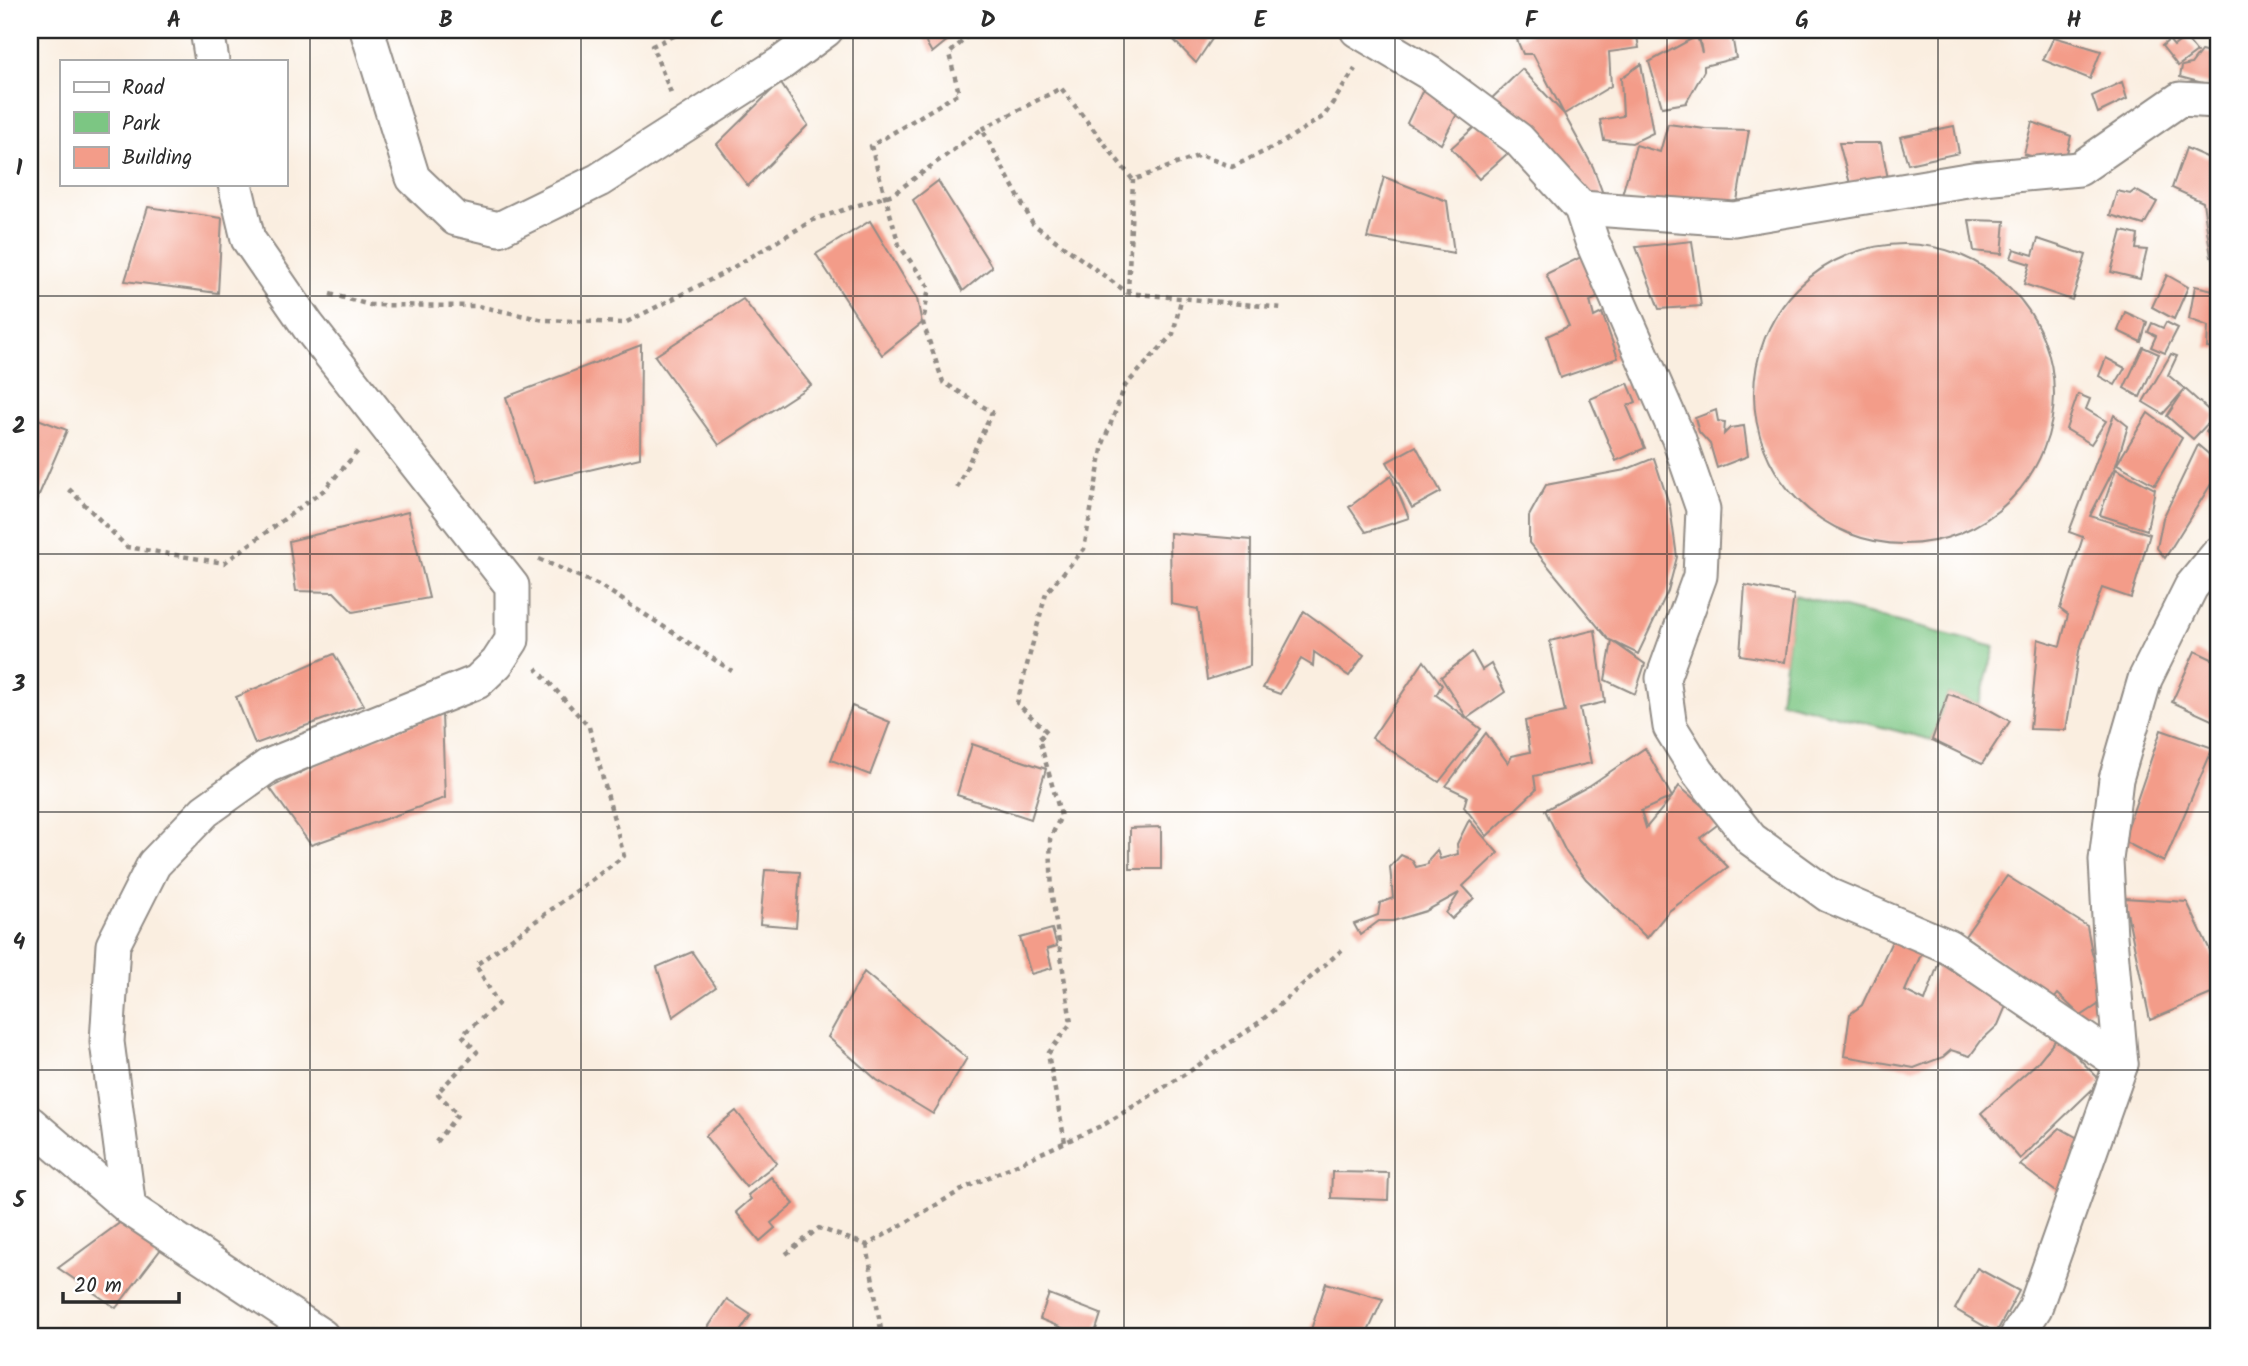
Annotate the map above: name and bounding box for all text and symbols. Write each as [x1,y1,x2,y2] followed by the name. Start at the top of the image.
[167,3,181,39] text: A
[439,3,453,39] text: B
[710,3,724,39] text: C
[980,3,996,39] text: D
[1254,3,1268,39] text: E
[1525,3,1539,39] text: F
[1795,3,1809,39] text: G
[2067,3,2082,39] text: H
[60,60,287,186] legend
[122,72,165,105] text: Road
[122,108,160,141] text: Park
[122,142,192,175] text: Building
[16,151,23,187] text: 1
[12,409,26,445] text: 2
[12,667,26,703] text: 3
[13,925,26,961] text: 4
[12,1183,27,1219] text: 5
[63,1261,178,1305] scale bar
[74,1270,122,1303] text: 20 m

